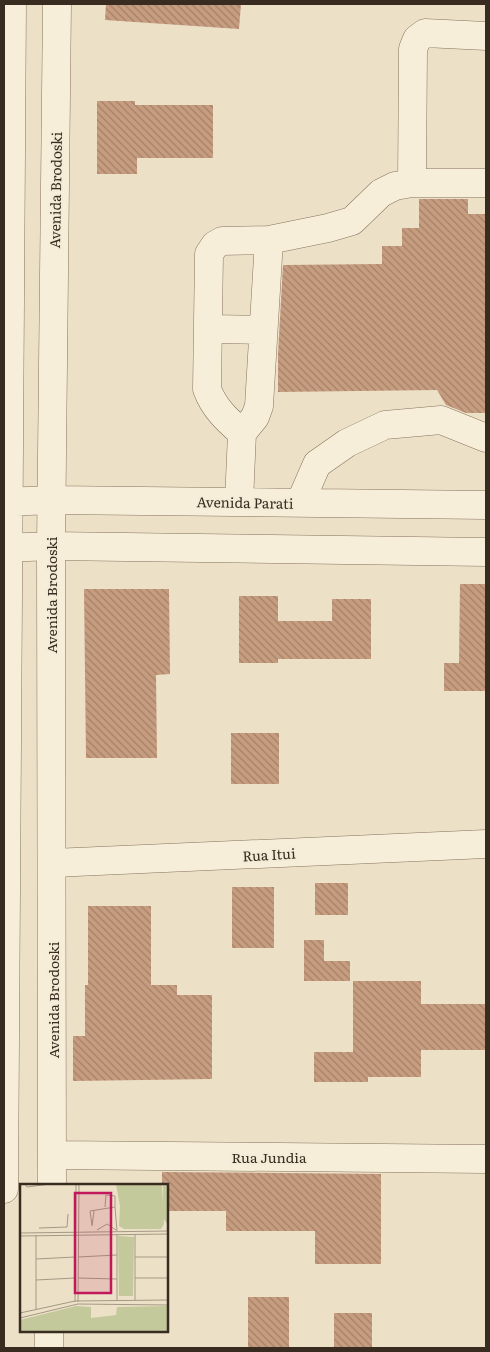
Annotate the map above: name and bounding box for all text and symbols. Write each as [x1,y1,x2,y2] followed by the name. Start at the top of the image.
[44,131,66,249] street label: Avenida Brodoski
[196,491,294,513] street label: Avenida Parati
[41,536,61,653] street label: Avenida Brodoski
[242,843,296,865] street label: Rua Itui
[43,941,63,1058] street label: Avenida Brodoski
[232,1147,307,1167] street label: Rua Jundia
[20,1184,168,1332] inset map

